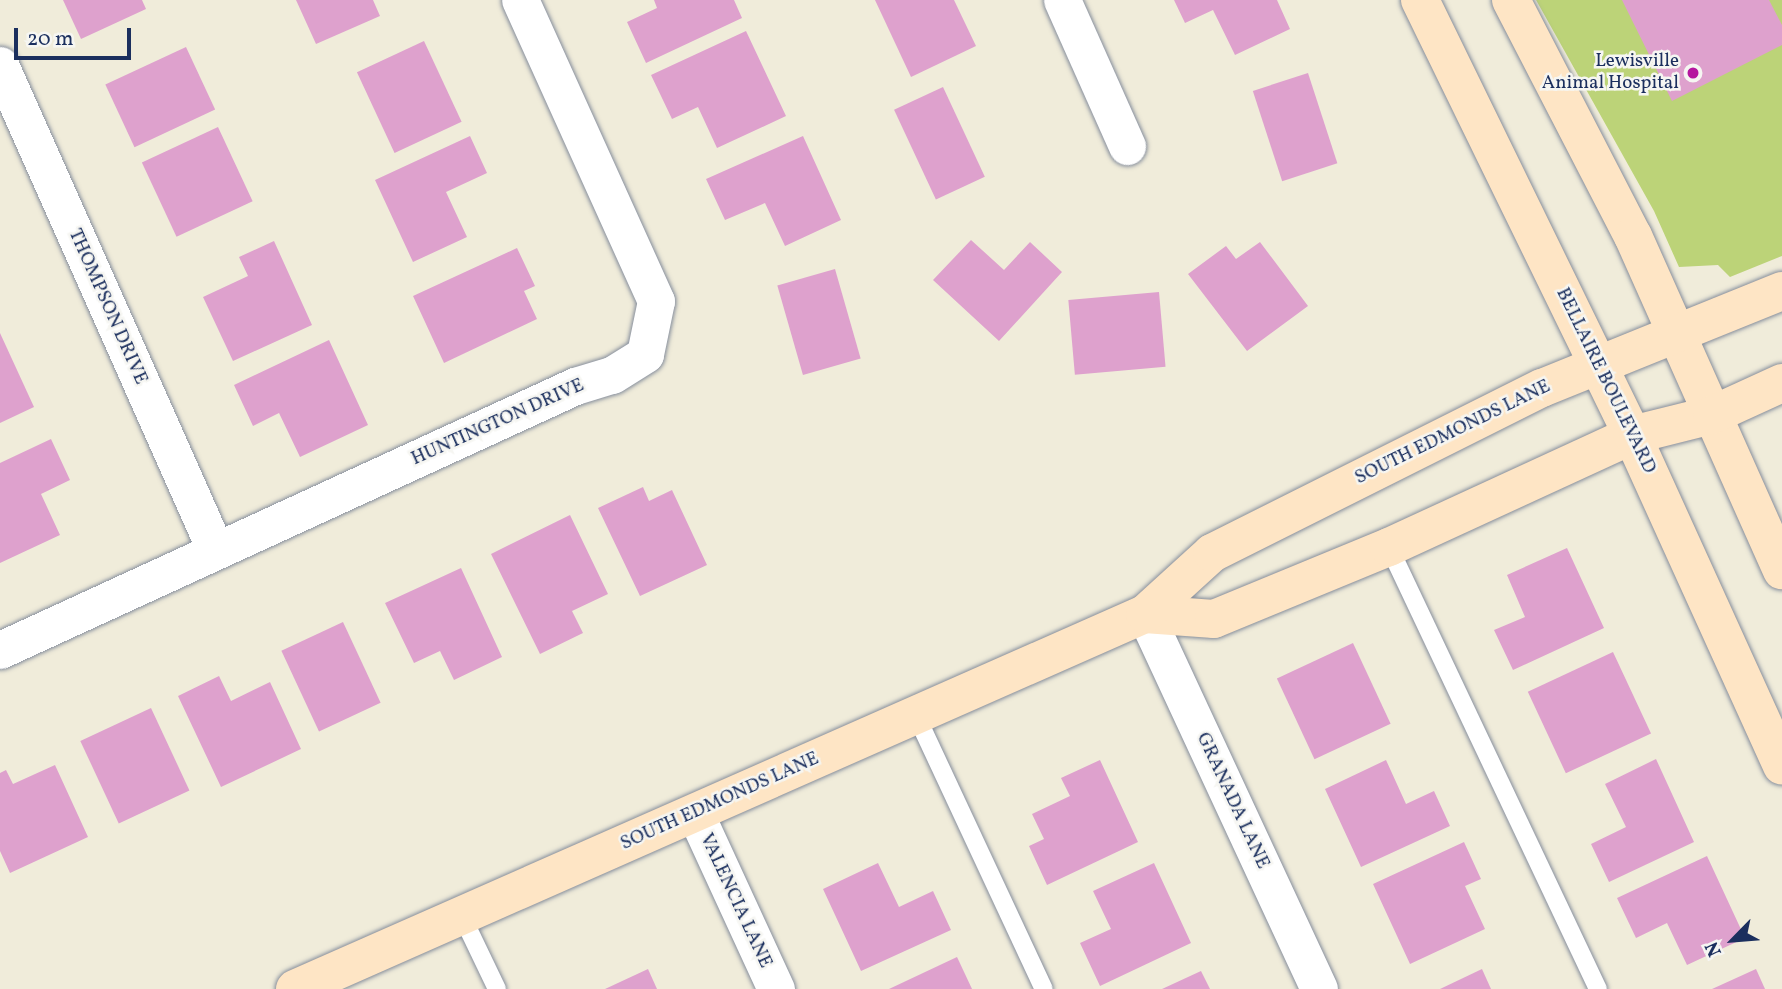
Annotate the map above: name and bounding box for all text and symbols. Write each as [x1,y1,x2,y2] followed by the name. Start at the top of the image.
[18,14,135,58] scale bar
[27,25,73,54] text: 20 m
[1542,51,1679,95] place label: Lewisville Animal Hospital
[1685,65,1701,81] marker: Lewisville Animal Hospital
[62,226,152,388] street label: THOMPSON DRIVE
[1550,284,1660,478] street label: BELLAIRE BOULEVARD
[408,375,588,471] street label: HUNTINGTON DRIVE
[1352,376,1554,490] street label: SOUTH EDMONDS LANE
[1190,729,1274,873] street label: GRANADA LANE
[617,748,823,856] street label: SOUTH EDMONDS LANE
[694,830,776,972] street label: VALENCIA LANE
[1698,905,1768,975] north arrow
[1699,937,1729,961] text: N

